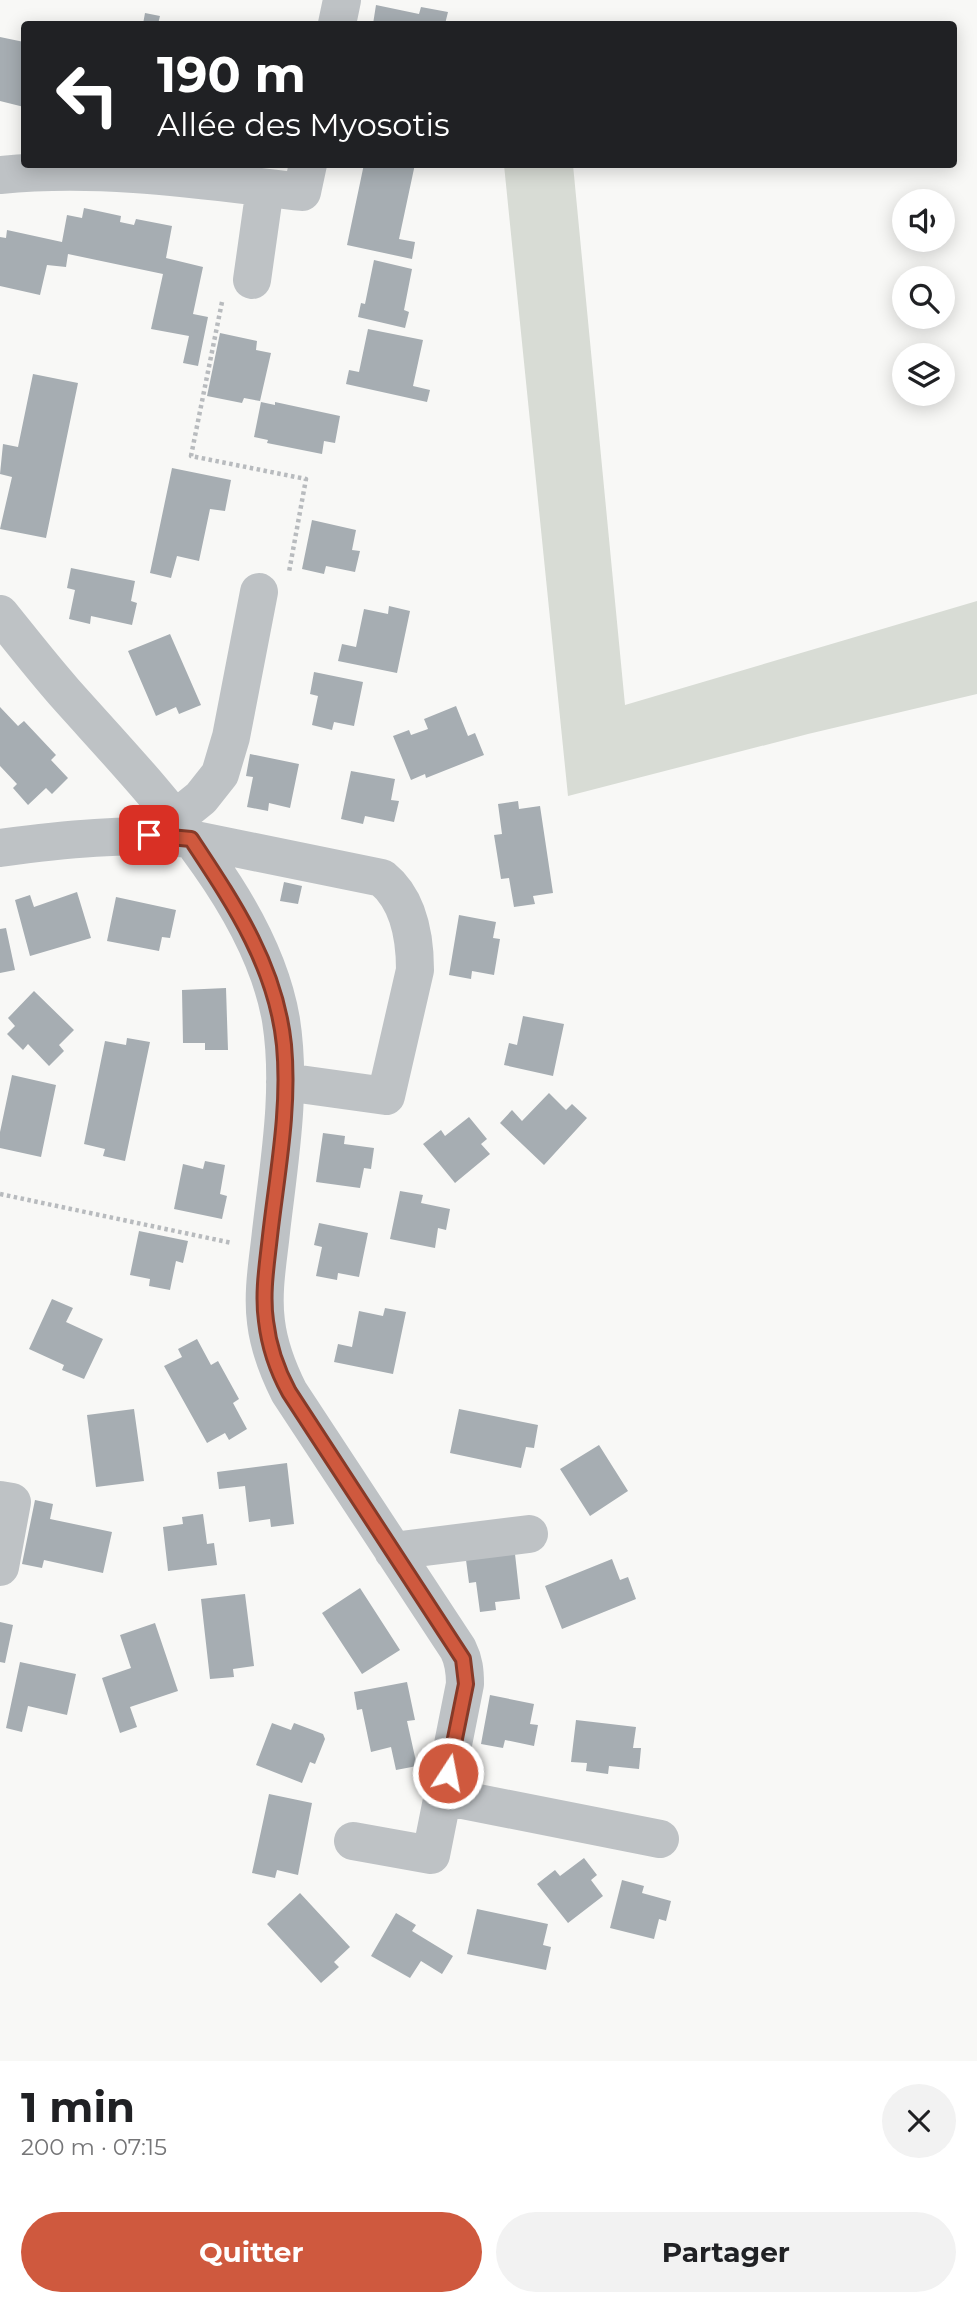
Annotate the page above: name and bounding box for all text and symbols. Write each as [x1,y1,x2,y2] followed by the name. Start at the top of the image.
[157,45,306,104] text: 190 m
[42,49,133,140] icon: left
[157,105,450,144] text: Allée des Myosotis
[892,189,955,406] map controls
[892,189,955,252] button: sound
[892,266,955,329] button: search
[892,343,955,406] button: layers
[119,805,179,865] pin
[130,816,168,854] icon: arrive
[411,1736,485,1810] position arrow
[21,2081,135,2133] text: 1 min
[882,2084,956,2158] button: close
[21,2133,167,2161] text: 200 m · 07:15
[21,2212,482,2292] button: Quitter
[496,2212,956,2292] button: Partager

